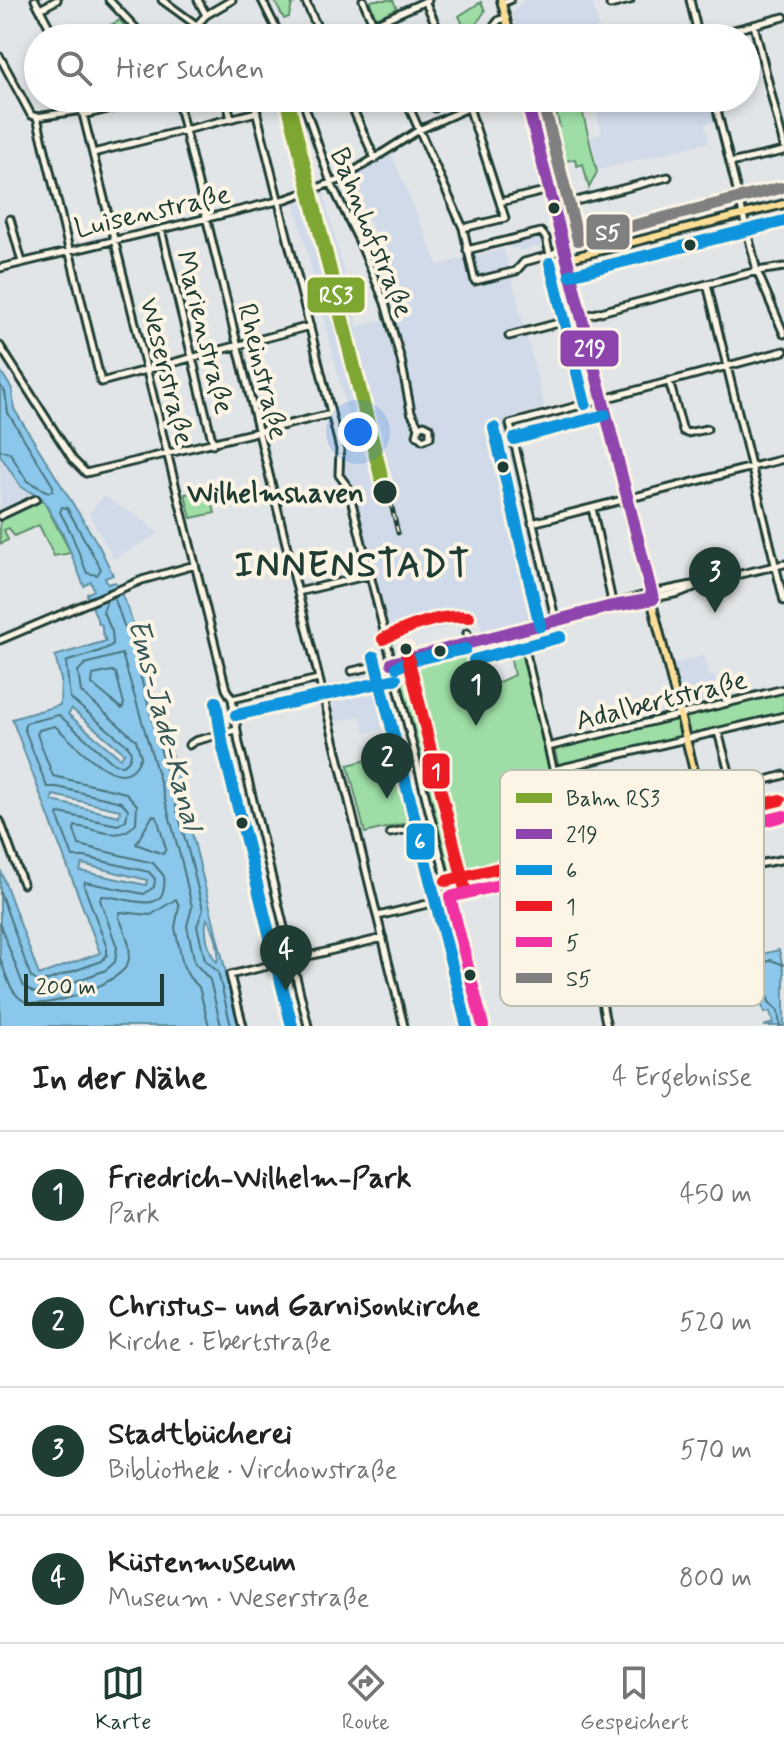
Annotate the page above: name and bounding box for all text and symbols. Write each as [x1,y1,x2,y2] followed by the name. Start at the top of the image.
[24,24,760,112] search box
[52,46,96,90] icon: search
[116,49,264,88] text: Hier suchen
[320,143,422,323] street label: Bahnhofstraße
[71,177,234,248] street label: Luisenstraße
[546,200,562,216] unlabelled marker
[585,213,631,251] line badge: S5
[595,220,621,248] text: S5
[682,237,698,253] unlabelled marker
[165,247,242,418] street label: Marienstraße
[306,276,366,314] line badge: RS3
[319,283,353,311] text: RS3
[129,294,202,449] street label: Weserstraße
[227,300,296,444] street label: Rheinstraße
[559,329,620,368] line badge: 219
[574,336,606,364] text: 219
[338,412,378,452] your location
[495,459,511,475] unlabelled marker
[187,476,364,513] place label: Wilhelmshaven
[371,478,399,506] marker: Wilhelmshaven
[235,543,471,590] district label: INNENSTADT
[689,547,741,613] pin: 3
[118,615,212,838] water label: Ems-Jade-Kanal
[398,641,414,657] unlabelled marker
[432,643,448,659] unlabelled marker
[450,660,502,726] pin: 1
[572,662,751,741] street label: Adalbertstraße
[361,733,413,799] pin: 2
[421,752,451,790] line badge: 1
[431,759,441,787] text: 1
[500,770,764,1006] legend
[566,786,660,814] text: Bahn RS3
[234,815,250,831] unlabelled marker
[405,822,436,861] line badge: 6
[566,822,598,850] text: 219
[414,829,426,857] text: 6
[566,858,577,886] text: 6
[566,894,576,922] text: 1
[260,925,312,991] pin: 4
[566,930,579,958] text: 5
[566,966,591,994] text: S5
[462,967,478,983] unlabelled marker
[24,970,164,1006] scale bar
[36,974,96,1002] text: 200 m
[32,1056,207,1101] text: In der Nähe
[612,1061,752,1095] text: 4 Ergebnisse
[108,1159,411,1198] text: Friedrich-Wilhelm-Park
[52,1178,64,1212] text: 1
[680,1178,752,1212] text: 450 m
[108,1198,160,1232] text: Park
[108,1287,480,1326] text: Christus- und Garnisonkirche
[52,1306,64,1340] text: 2
[679,1306,752,1340] text: 520 m
[108,1326,332,1360] text: Kirche · Ebertstraße
[108,1415,292,1454] text: Stadtbücherei
[52,1434,64,1468] text: 3
[680,1434,752,1468] text: 570 m
[108,1454,397,1488] text: Bibliothek · Virchowstraße
[108,1543,296,1582] text: Küstenmuseum
[50,1562,66,1596] text: 4
[679,1562,752,1596] text: 800 m
[108,1582,369,1616] text: Museum · Weserstraße
[95,1661,151,1737] tab: Karte
[342,1661,390,1737] tab: Route
[580,1661,689,1737] tab: Gespeichert

